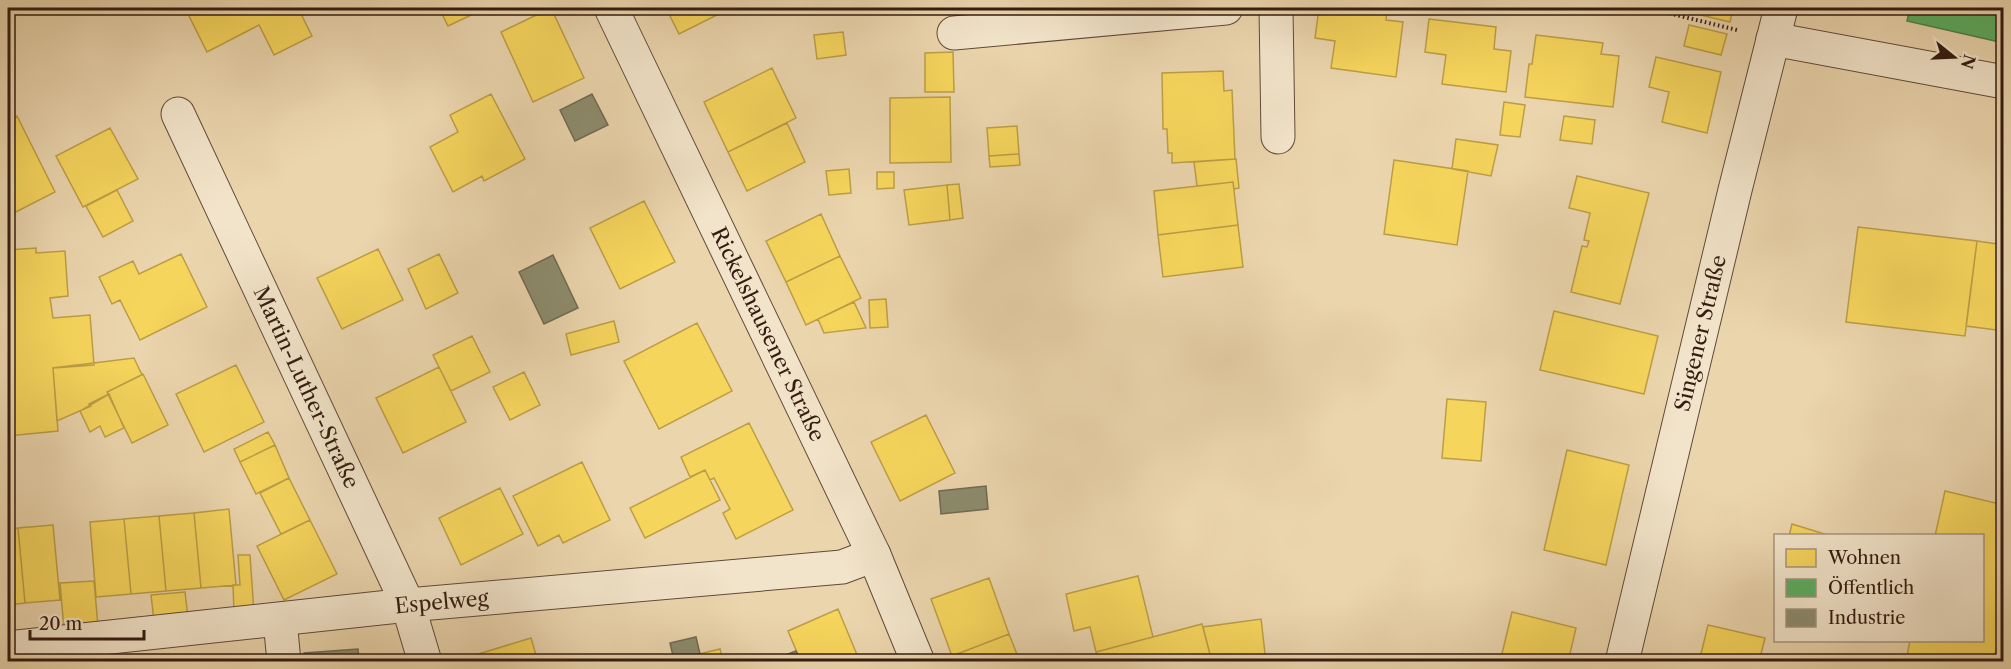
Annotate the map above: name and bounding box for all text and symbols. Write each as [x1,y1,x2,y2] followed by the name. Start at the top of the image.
[1924,27,1984,87] north arrow
[1957,52,1980,71] text: N
[706,223,830,445] street label: Rickelshausener Straße
[1669,252,1731,414] street label: Singener Straße
[249,282,365,492] street label: Martin-Luther-Straße
[1774,534,1984,642] legend
[1827,547,1901,569] text: Wohnen
[1828,576,1914,599] text: Öffentlich
[393,585,490,618] street label: Espelweg
[30,603,144,641] scale bar
[1828,607,1905,629] text: Industrie
[39,613,83,635] text: 20 m

